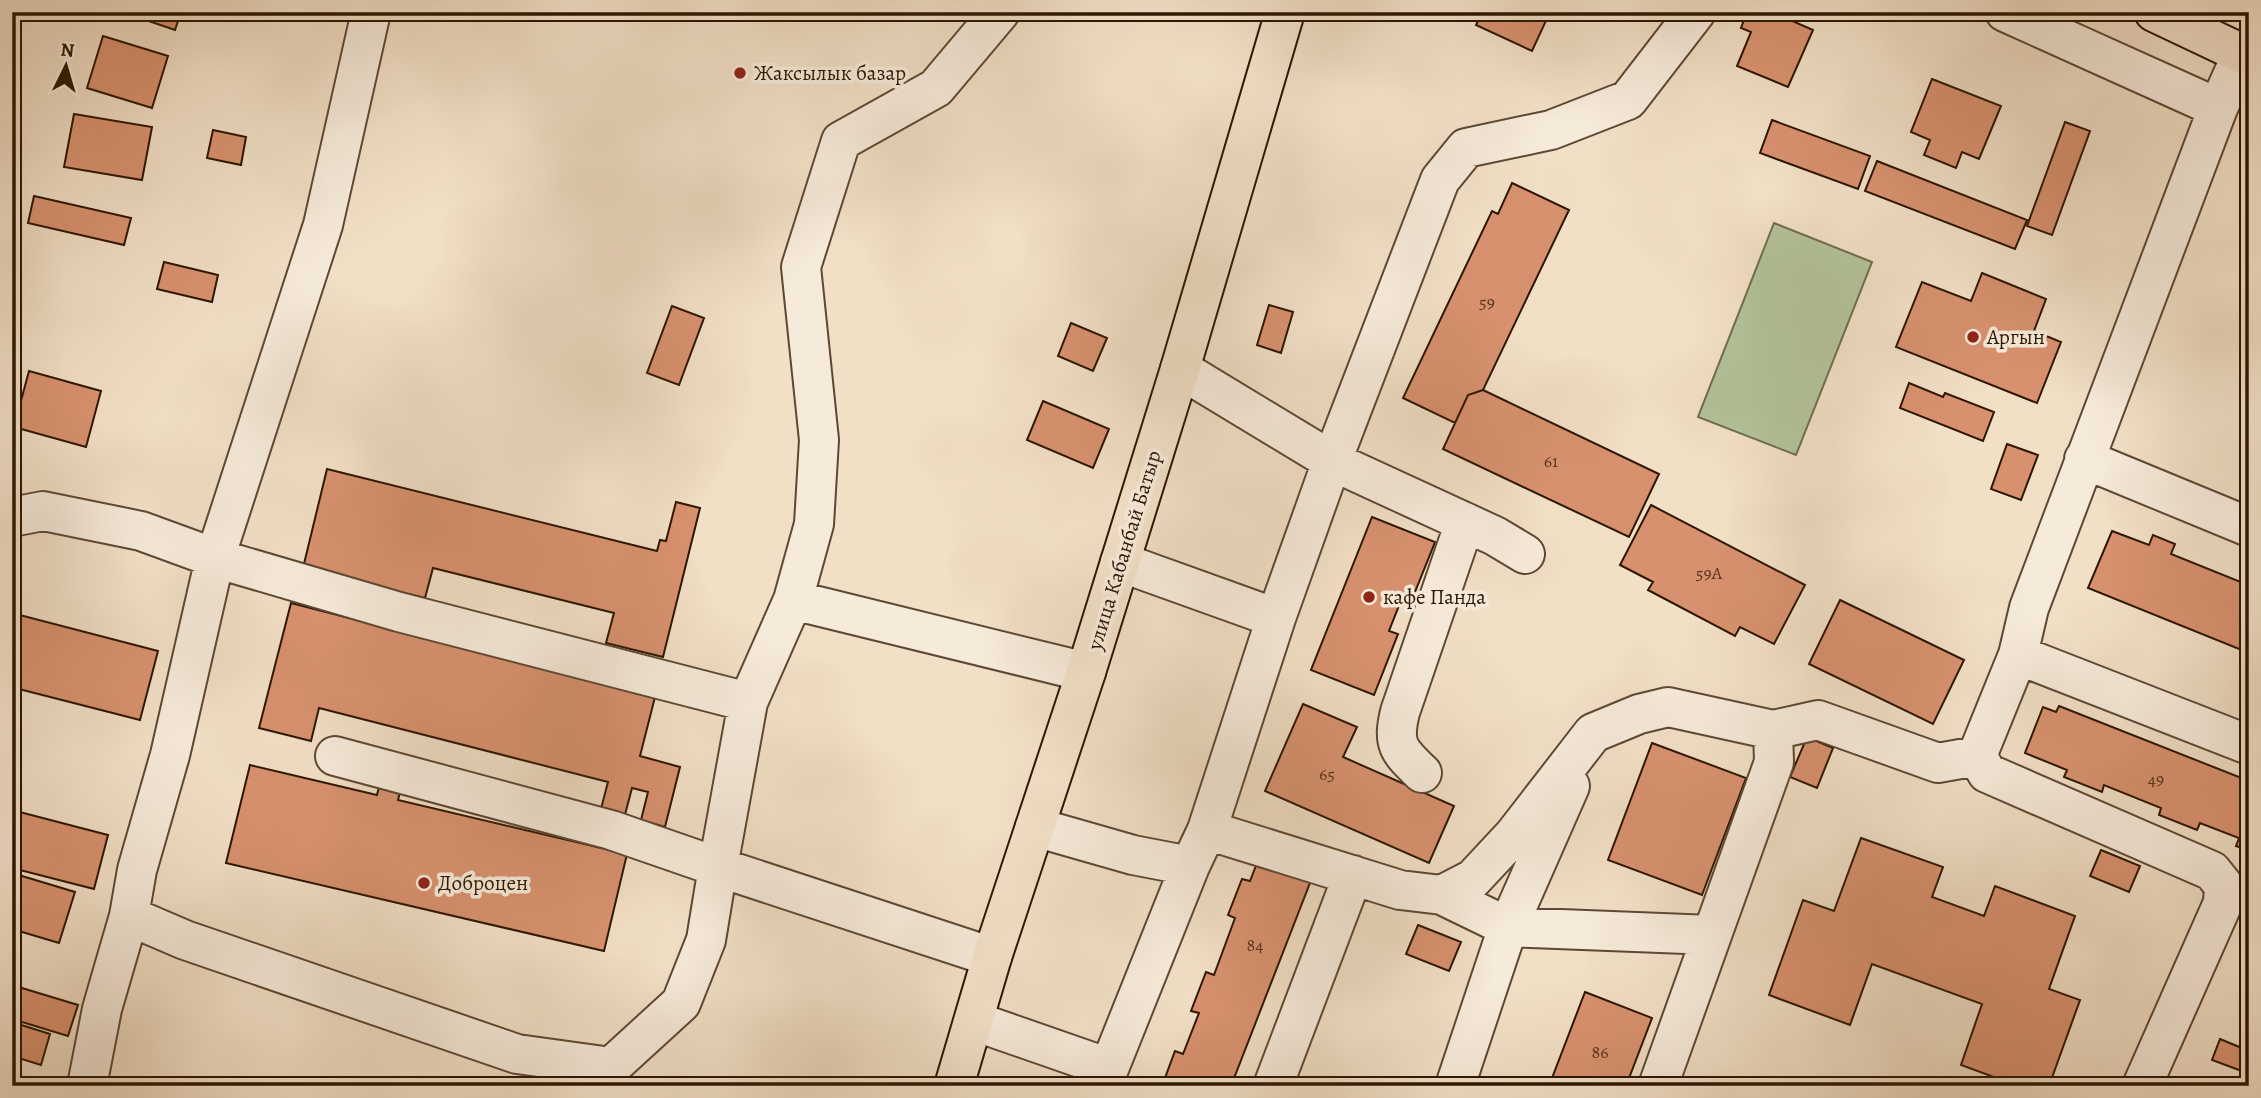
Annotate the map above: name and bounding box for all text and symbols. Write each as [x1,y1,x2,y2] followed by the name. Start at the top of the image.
[32,32,102,102] north arrow
[59,37,76,64] text: N
[754,59,906,87] place label: Жаксылык базар
[732,65,748,81] marker: Жаксылык базар
[1479,290,1495,314] house number: 59
[1986,323,2045,351] place label: Аргын
[1965,329,1981,345] marker: Аргын
[1080,447,1168,654] street label: улица Кабанбай Батыр
[1544,449,1558,473] house number: 61
[1696,561,1723,585] house number: 59А
[1383,583,1486,611] place label: кафе Панда
[1361,589,1377,605] marker: кафе Панда
[1319,762,1335,786] house number: 65
[2148,767,2164,791] house number: 49
[438,869,528,897] place label: Доброцен
[416,875,432,891] marker: Доброцен
[1247,933,1263,957] house number: 84
[1591,1040,1609,1064] house number: 86

